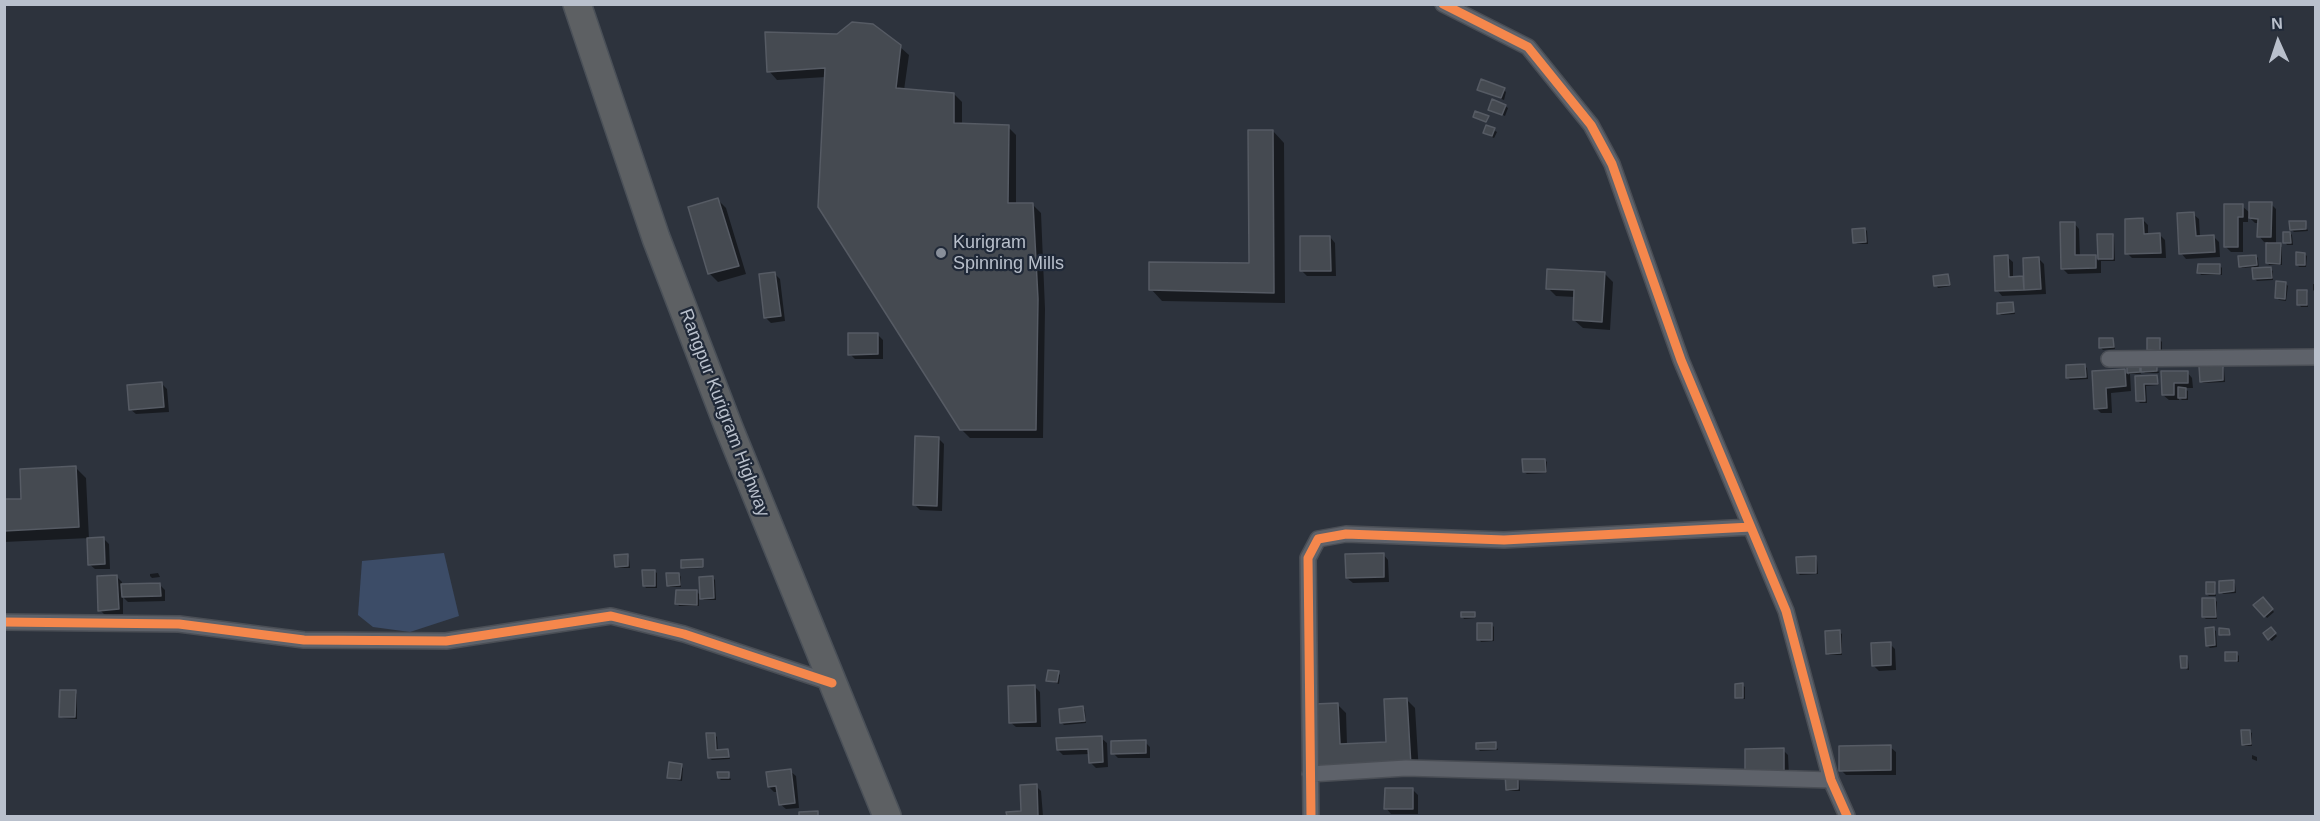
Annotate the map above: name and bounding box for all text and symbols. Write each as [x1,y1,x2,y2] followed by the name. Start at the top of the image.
[2248,12,2308,72] north arrow
[2271,15,2283,32] text: N
[953,232,1064,274] place label: Kurigram Spinning Mills
[934,246,948,260] marker: Kurigram Spinning Mills
[674,306,774,520] street label: Rangpur Kurigram Highway

